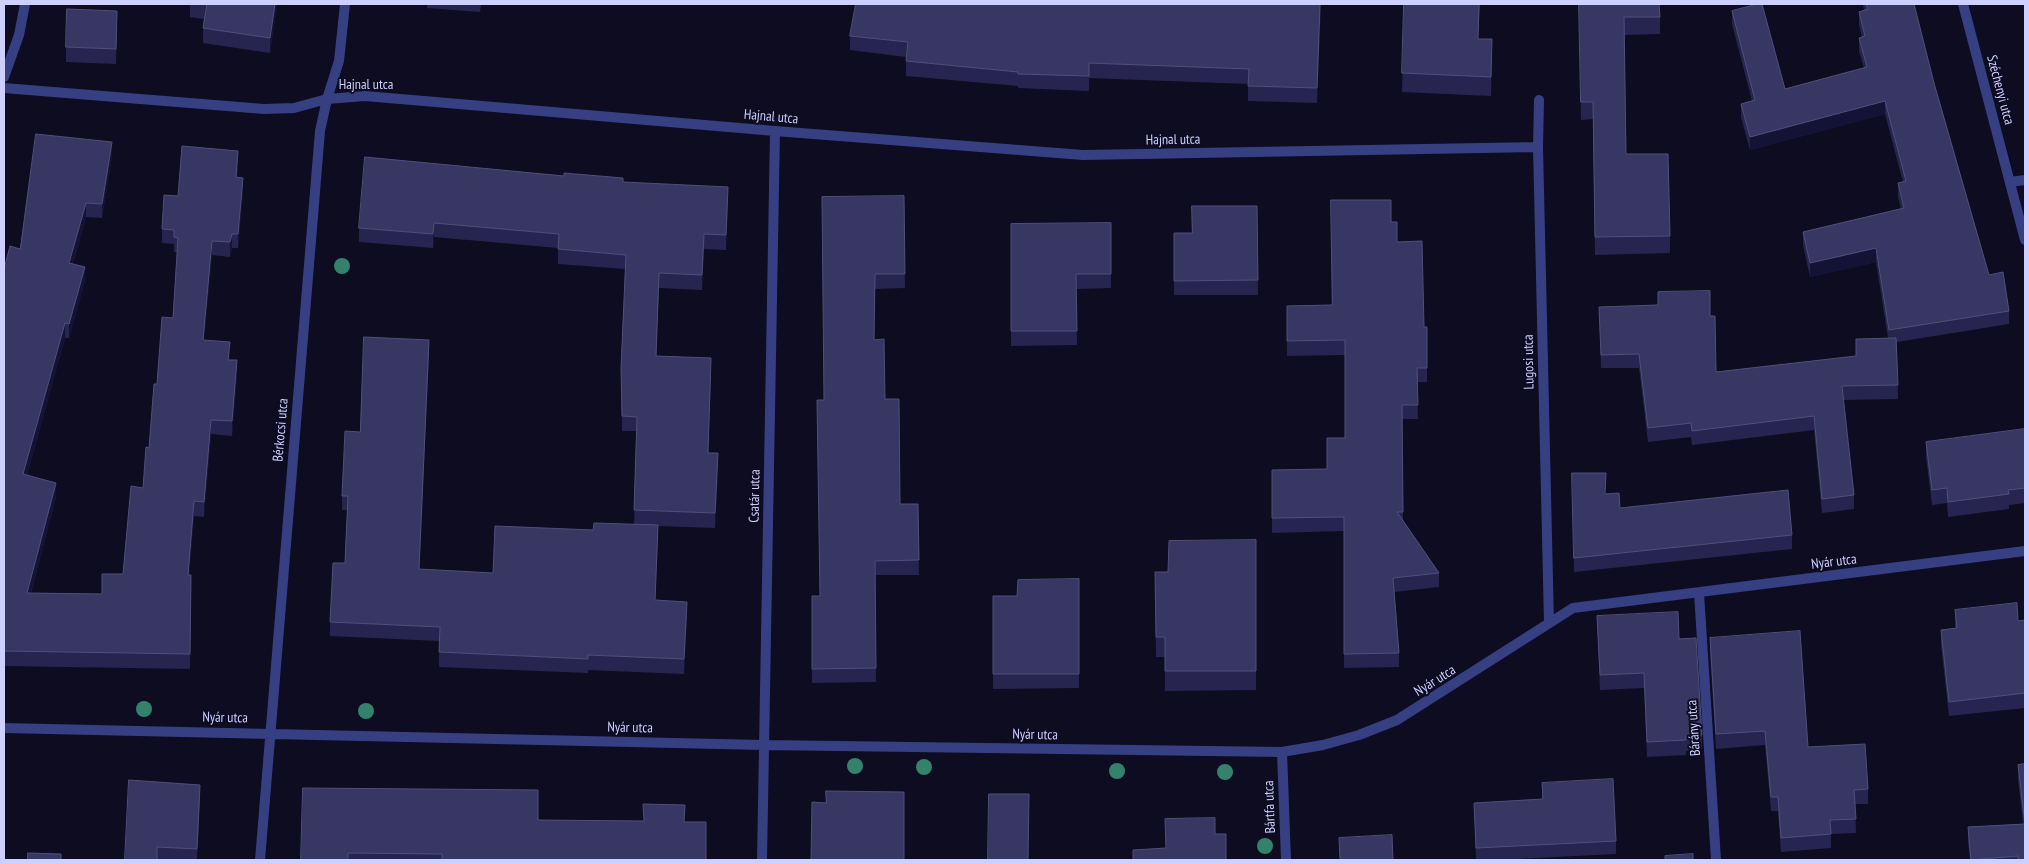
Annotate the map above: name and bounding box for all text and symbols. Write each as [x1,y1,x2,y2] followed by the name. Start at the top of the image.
[1983,53,2017,127] street label: Széchenyi utca
[339,77,393,93] street label: Hajnal utca
[743,106,799,128] street label: Hajnal utca
[1146,131,1200,149] street label: Hajnal utca
[1520,334,1538,390] street label: Lugosi utca
[270,398,292,462] street label: Bérkocsi utca
[746,469,764,523] street label: Csatár utca
[1810,551,1858,573] street label: Nyár utca
[1411,662,1459,700] street label: Nyár utca
[1684,699,1704,757] street label: Bárány utca
[202,709,248,727] street label: Nyár utca
[607,719,653,737] street label: Nyár utca
[1012,726,1058,744] street label: Nyár utca
[1261,780,1279,834] street label: Bártfa utca

